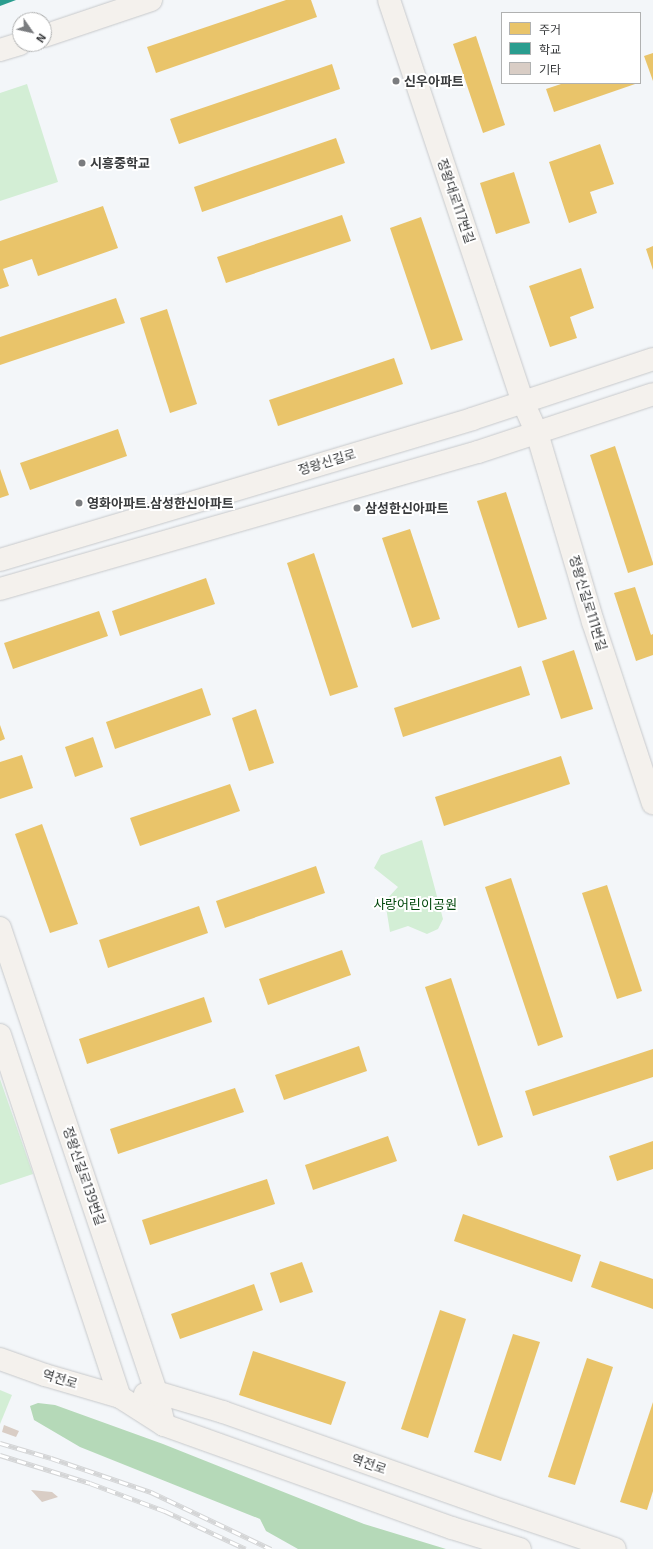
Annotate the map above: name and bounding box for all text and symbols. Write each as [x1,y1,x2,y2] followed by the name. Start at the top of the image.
[12,12,52,52] north arrow
[501,12,641,84] legend
[539,22,561,36] text: 주거
[34,31,49,45] text: N
[539,42,561,56] text: 학교
[539,62,561,76] text: 기타
[404,73,464,89] place label: 신우아파트
[391,76,401,86] marker: 신우아파트
[90,155,150,171] place label: 시흥중학교
[434,156,478,246] street label: 정왕대로117번길
[77,158,87,168] marker: 시흥중학교
[296,446,358,478] street label: 정왕신길로
[87,495,234,511] place label: 영화아파트.삼성한신아파트
[74,498,84,508] marker: 영화아파트.삼성한신아파트
[365,500,449,516] place label: 삼성한신아파트
[352,503,362,513] marker: 삼성한신아파트
[566,553,610,653] street label: 정왕신길로111번길
[373,896,457,912] park label: 사랑어린이공원
[60,1125,108,1227] street label: 정왕신길로139번길
[41,1366,79,1392] street label: 역전로
[349,1451,389,1477] street label: 역전로

